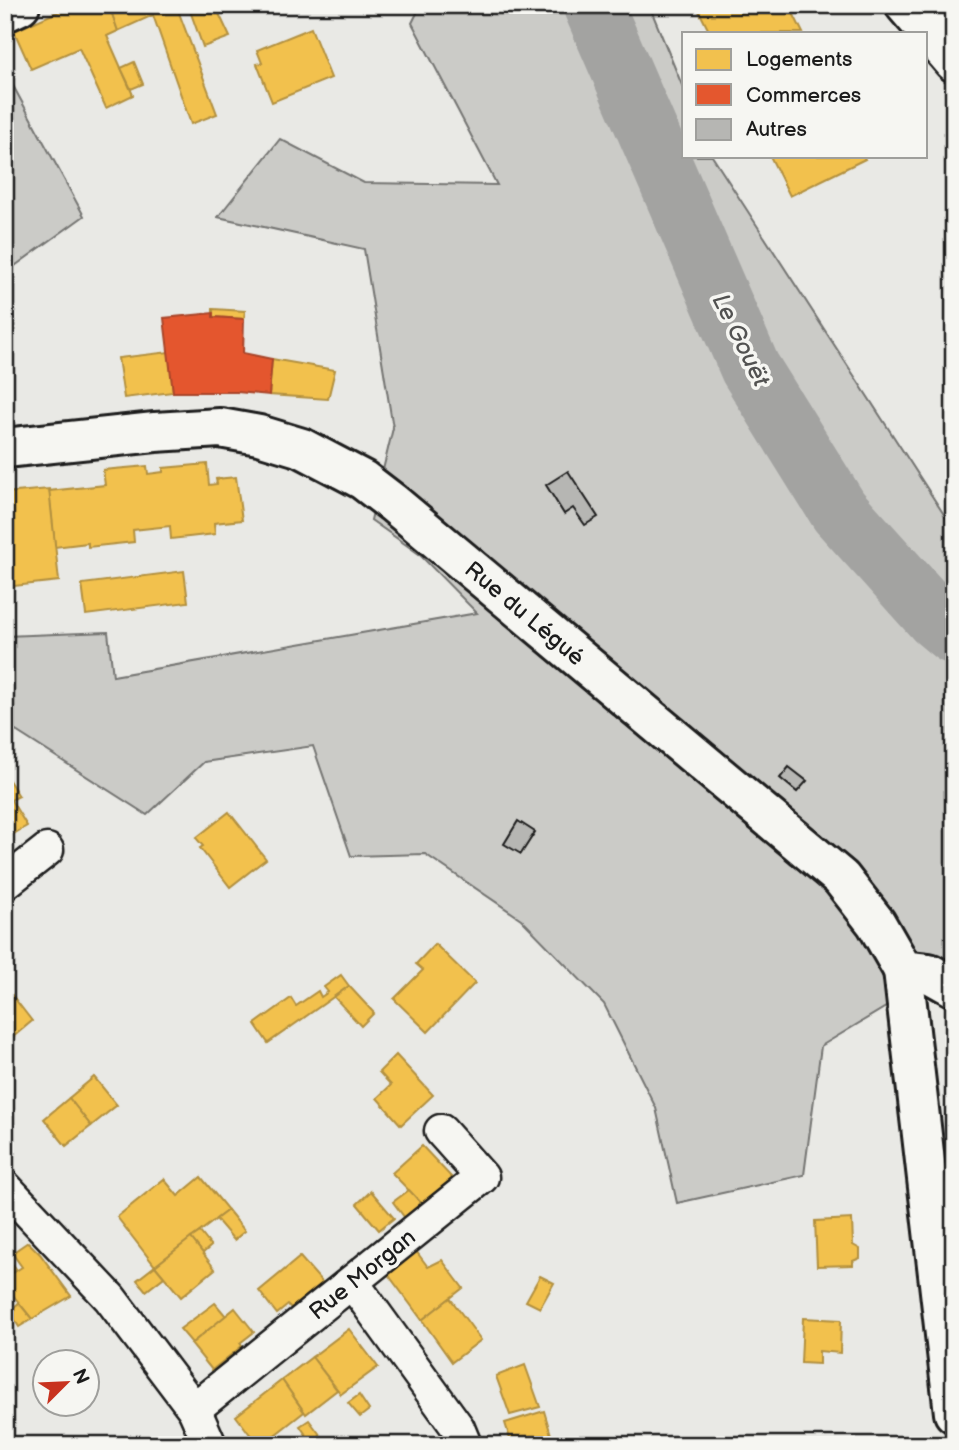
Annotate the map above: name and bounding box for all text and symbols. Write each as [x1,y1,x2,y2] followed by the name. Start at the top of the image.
[682,32,928,158] legend
[746,47,852,72] text: Logements
[746,83,861,108] text: Commerces
[746,117,807,142] text: Autres
[706,289,776,392] water label: Le Gouët
[459,556,590,672] street label: Rue du Légué
[304,1223,422,1326] street label: Rue Morgan
[32,1348,102,1418] north arrow
[67,1365,94,1388] text: N

